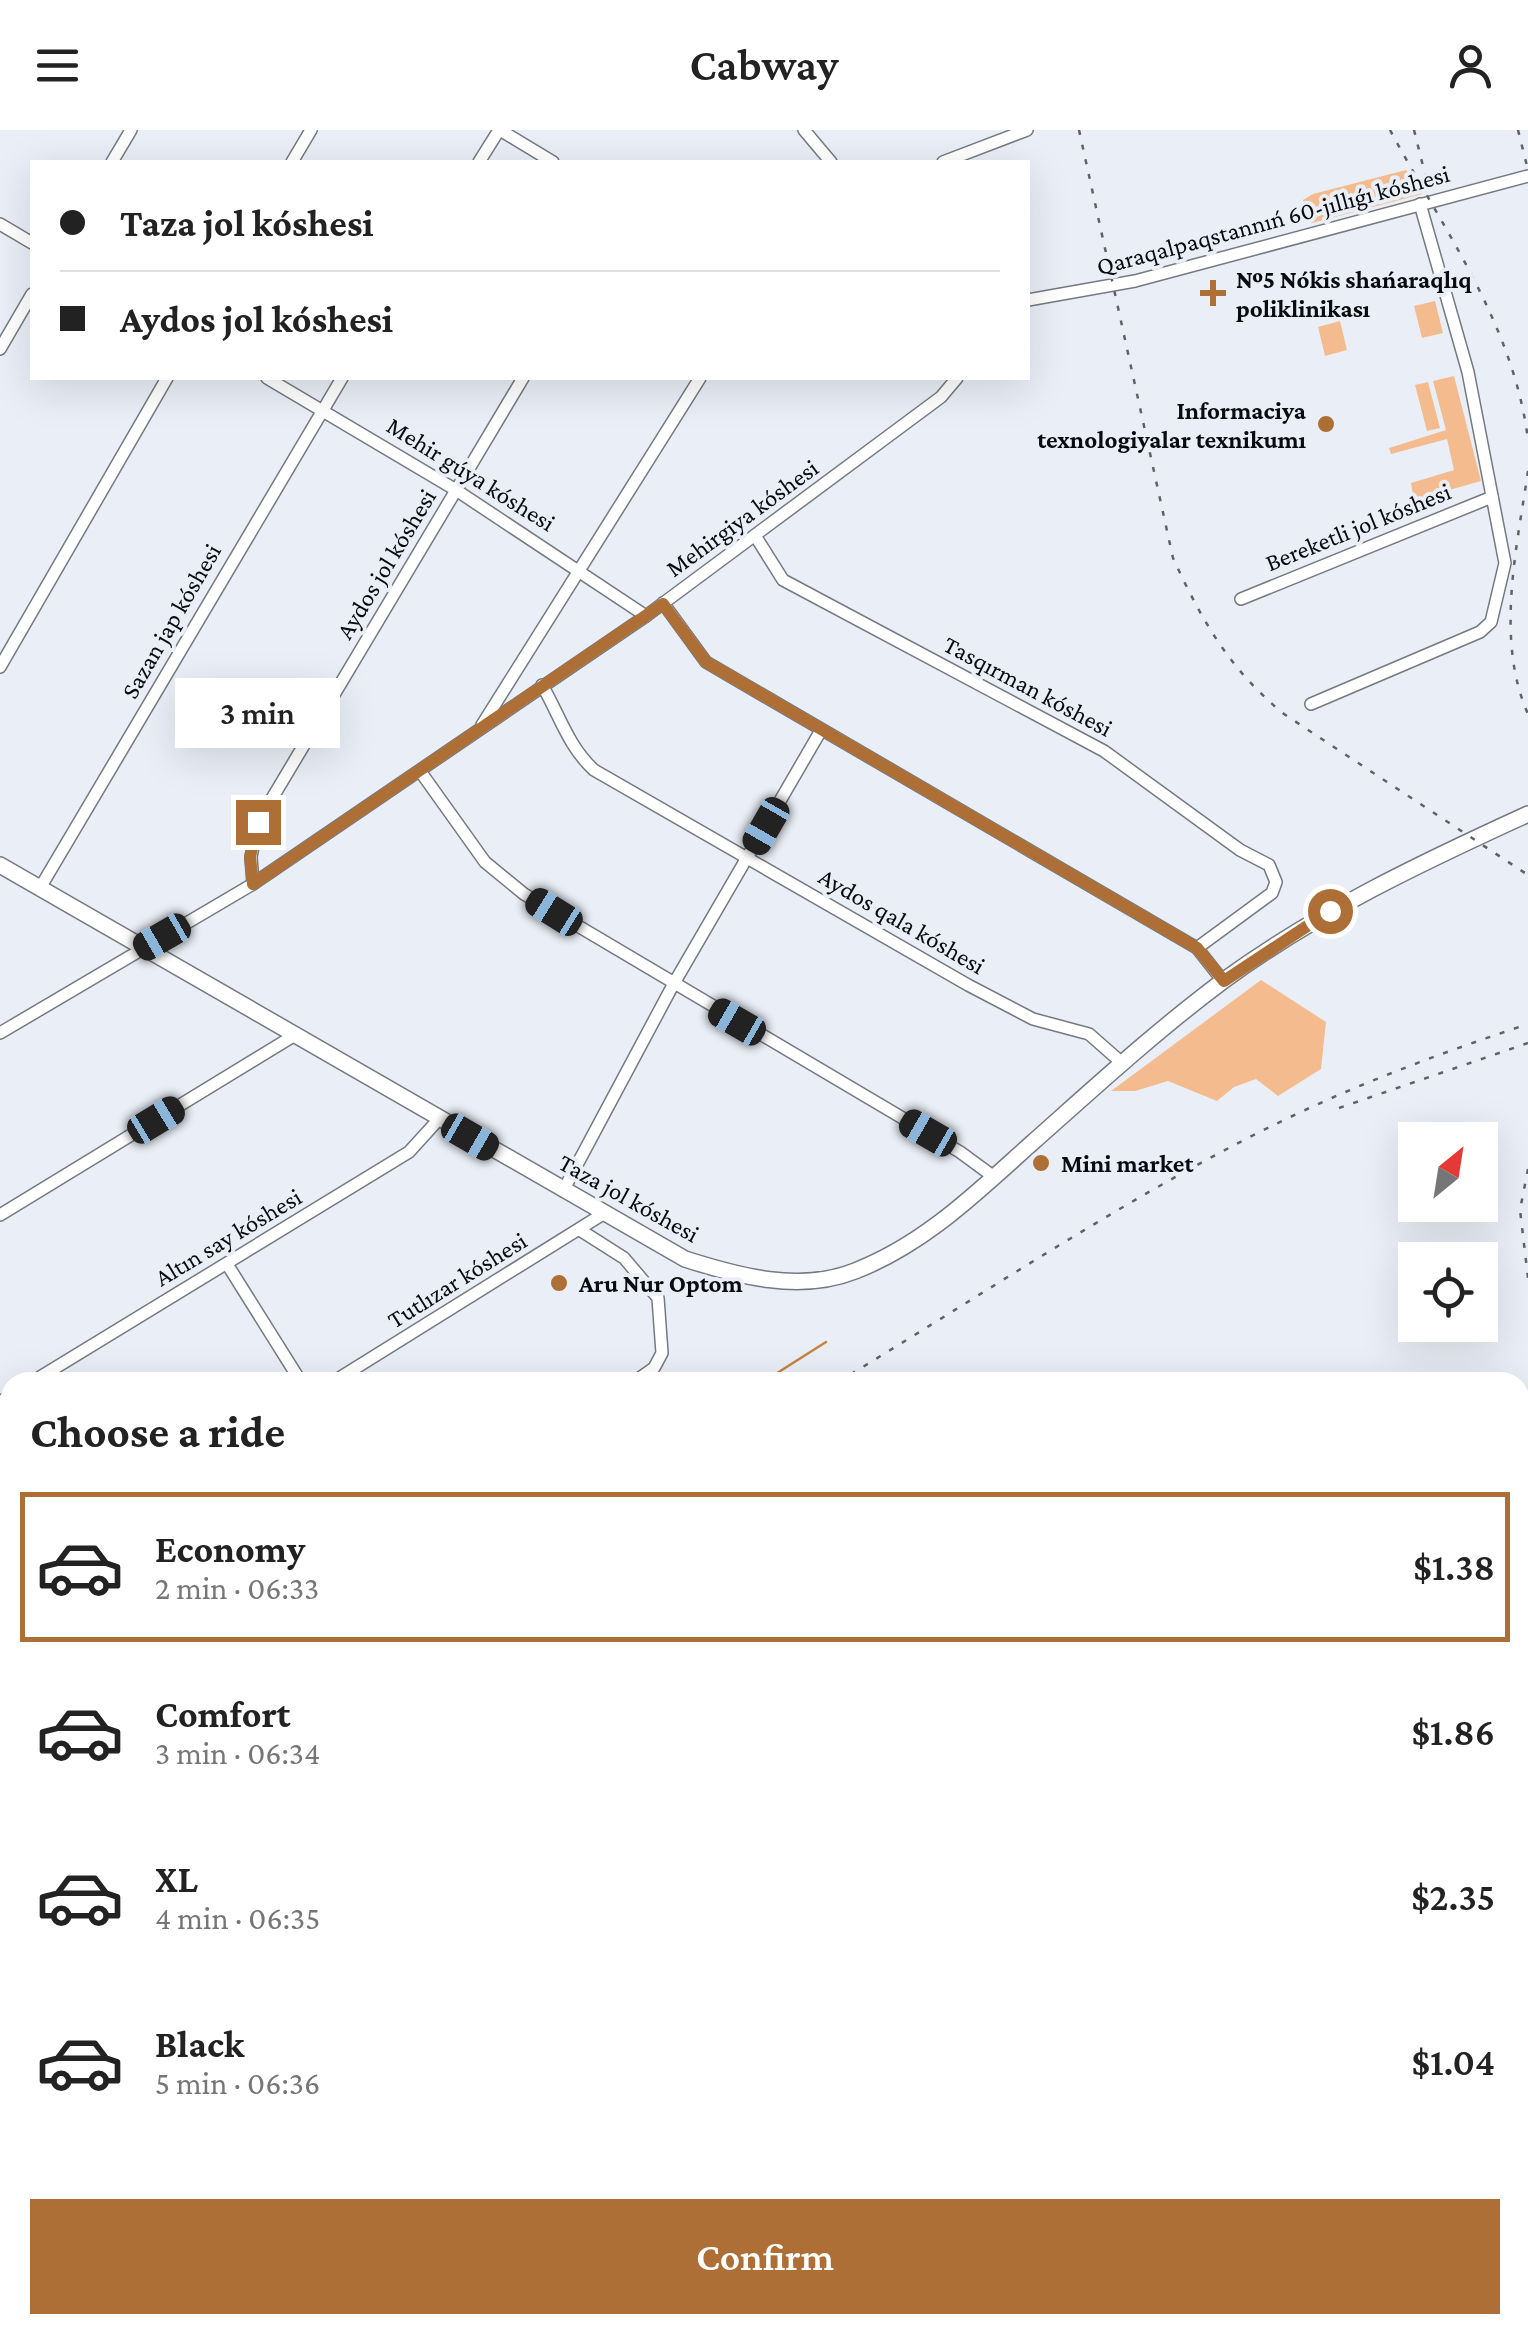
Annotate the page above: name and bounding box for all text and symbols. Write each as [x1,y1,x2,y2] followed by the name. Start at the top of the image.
[30,38,85,93] icon: menu
[1443,38,1498,93] icon: person
[690,40,838,90] text: Cabway
[1094,160,1453,281] street label: Qaraqalpaqstannıń 60-jıllıǵı kóshesi
[120,202,373,244] text: Taza jol kóshesi
[1236,266,1472,322] place label: №5 Nókis shańaraqlıq poliklinikası
[1200,280,1226,306] marker: №5 Nókis shańaraqlıq poliklinikası
[120,298,393,340] text: Aydos jol kóshesi
[1037,397,1307,453] place label: Informaciya texnologiyalar texnikumı
[382,411,560,537] street label: Mehir gúyа kóshesi
[1315,413,1337,435] marker: Informaciya texnologiyalar texnikumı
[661,454,824,583] street label: Mehirgiya kóshesi
[1261,478,1455,577] street label: Bereketli jol kóshesi
[331,484,442,644] street label: Aydos jol kóshesi
[116,539,227,704] street label: Sazan jap kóshesi
[939,630,1117,743] street label: Tasqırman kóshesi
[176,677,340,747] callout: 3 min
[220,695,295,731] text: 3 min
[738,793,794,859] car
[236,800,281,845] route end
[814,863,990,980] street label: Aydos qala kóshesi
[521,883,587,941] car
[1308,889,1353,934] route start
[129,909,195,965] car
[704,994,770,1050] car
[123,1092,189,1148] car
[895,1105,961,1161] car
[437,1109,503,1165] car
[1398,1122,1498,1222] north arrow
[1398,1122,1498,1342] map controls
[554,1148,704,1248] street label: Taza jol kóshesi
[1061,1150,1194,1177] place label: Mini market
[1030,1152,1052,1174] marker: Mini market
[150,1183,307,1292] street label: Altın say kóshesi
[383,1227,531,1333] street label: Tutlızar kóshesi
[1398,1242,1498,1342] button: locate
[578,1270,743,1297] place label: Aru Nur Optom
[548,1272,570,1294] marker: Aru Nur Optom
[30,1407,285,1457] text: Choose a ride
[35,1522,125,1612] icon: car
[155,1528,305,1570] text: Economy
[1413,1546,1495,1588] text: $1.38
[155,1570,319,1606] text: 2 min · 06:33
[35,1687,125,1777] icon: car
[155,1693,291,1735] text: Comfort
[1411,1711,1495,1753] text: $1.86
[155,1735,320,1771] text: 3 min · 06:34
[35,1852,125,1942] icon: car
[155,1858,198,1900] text: XL
[1411,1876,1495,1918] text: $2.35
[155,1900,320,1936] text: 4 min · 06:35
[35,2017,125,2107] icon: car
[155,2023,244,2065] text: Black
[1411,2041,1495,2083] text: $1.04
[155,2065,320,2101] text: 5 min · 06:36
[30,2199,1500,2314] button: Confirm

